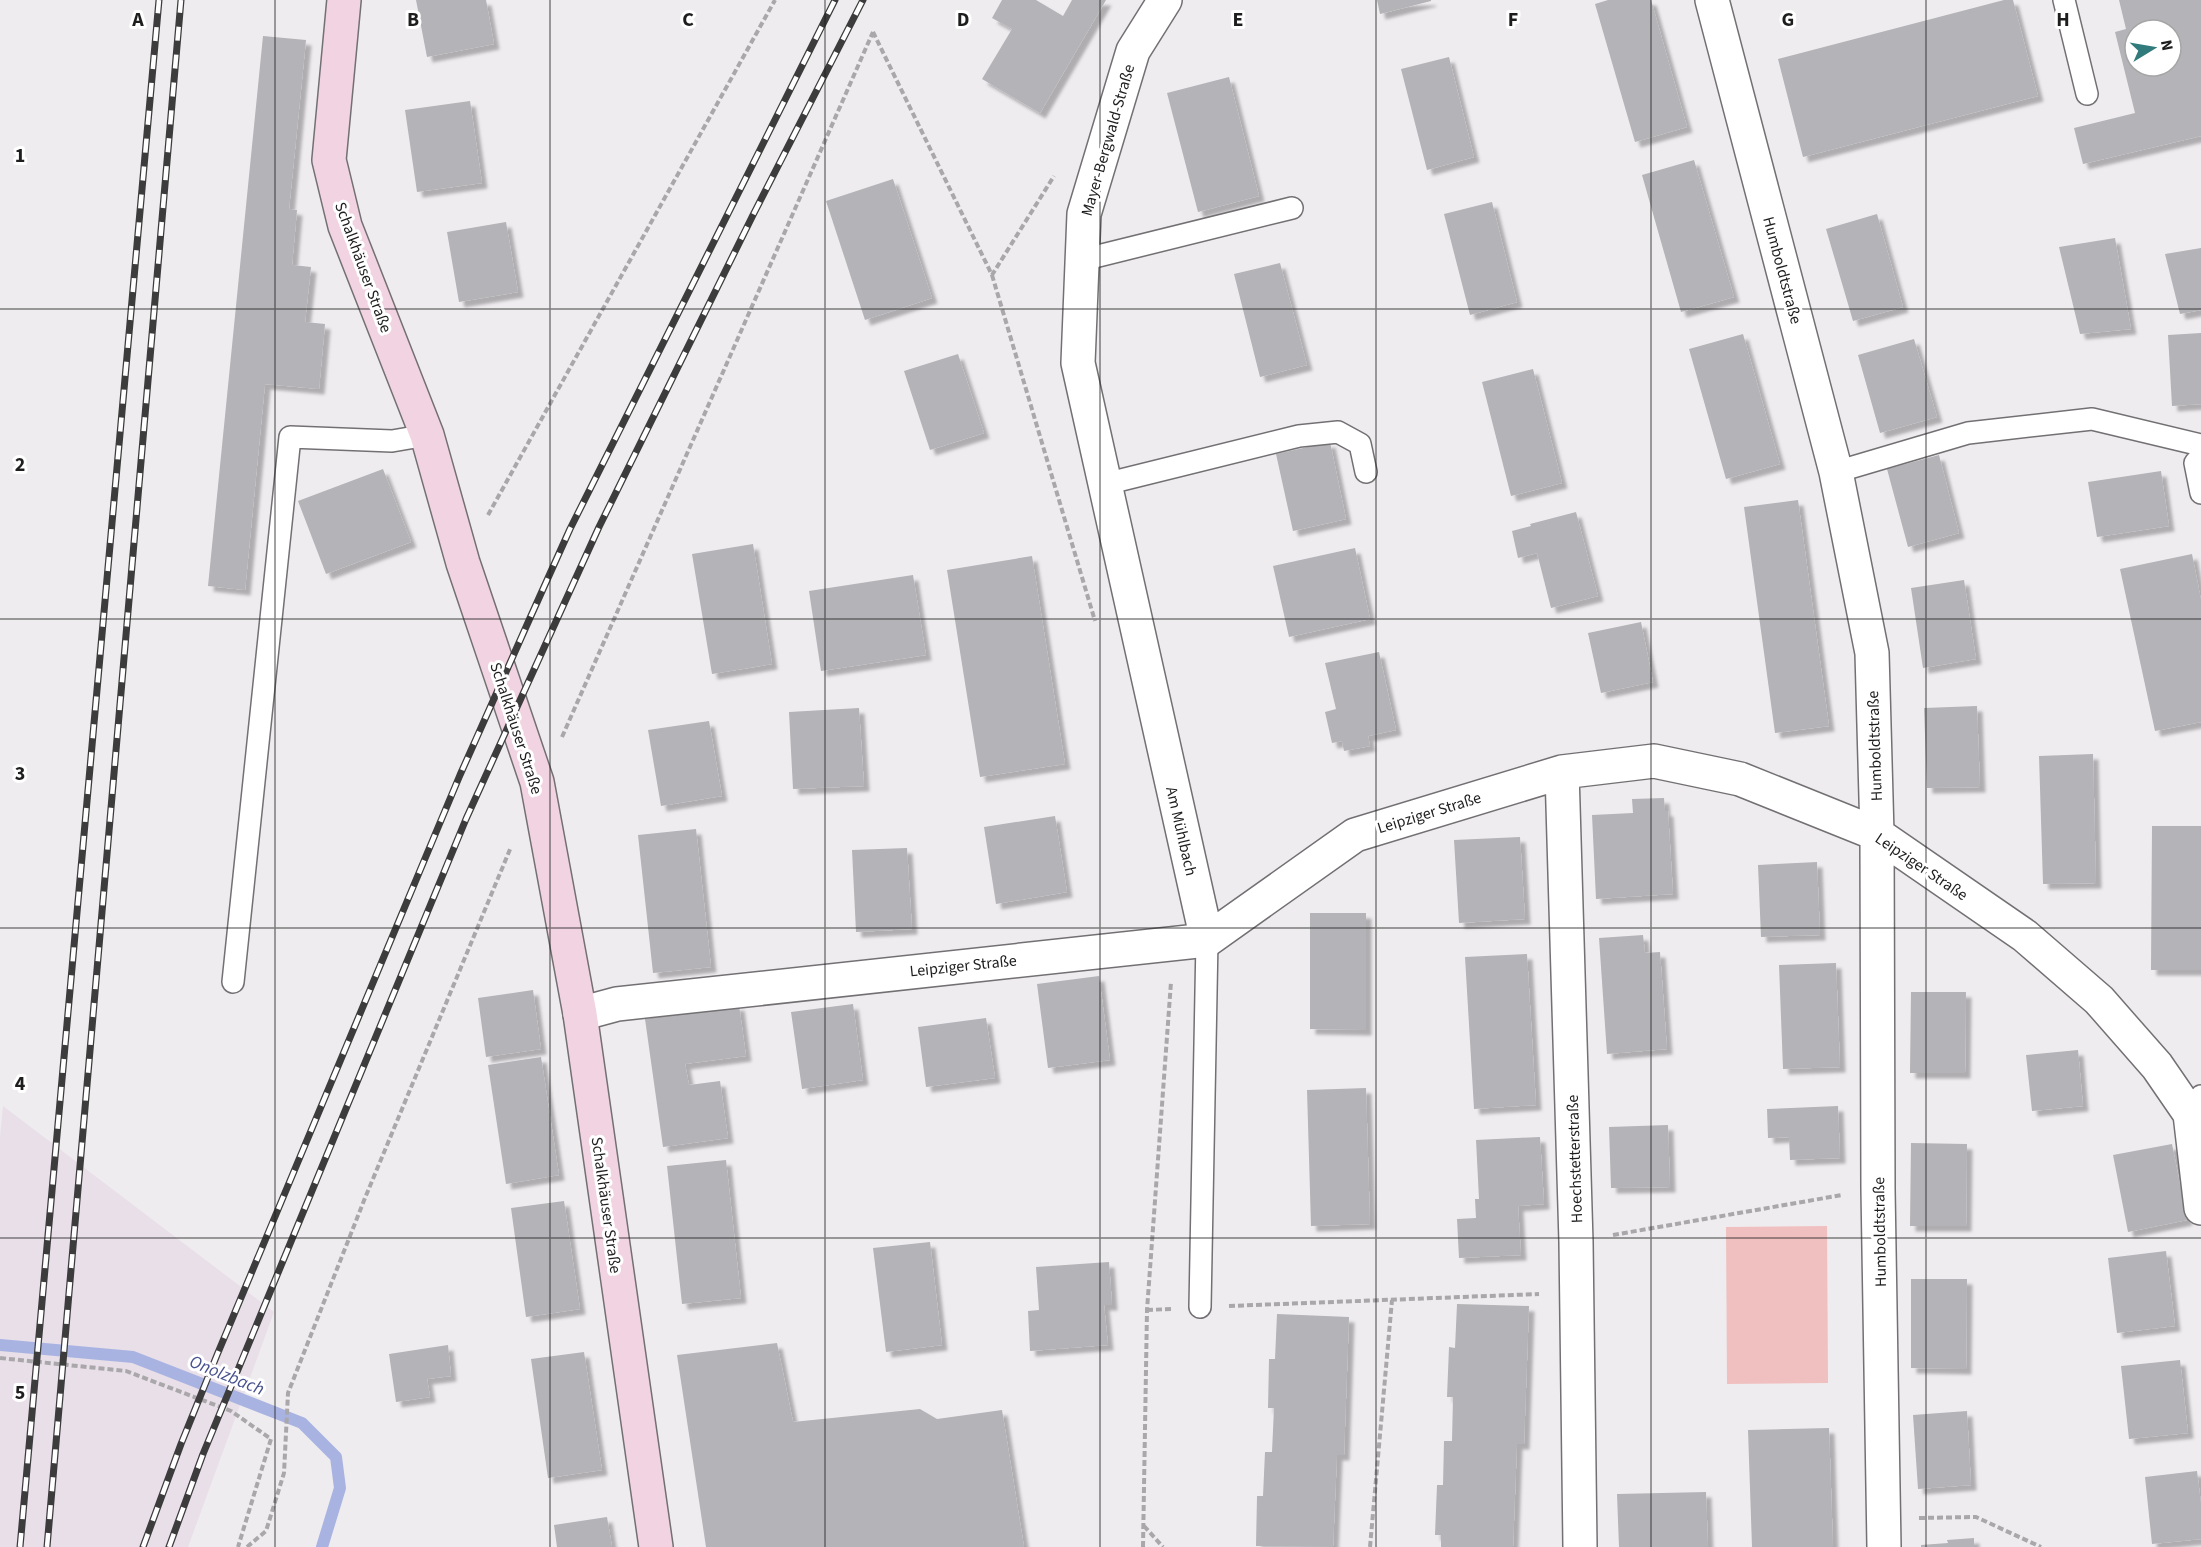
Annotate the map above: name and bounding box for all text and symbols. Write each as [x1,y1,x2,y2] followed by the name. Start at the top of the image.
[131,6,144,34] text: A
[407,6,419,34] text: B
[682,6,694,34] text: C
[957,6,969,34] text: D
[1233,6,1243,34] text: E
[1508,6,1518,34] text: F
[1782,6,1794,34] text: G
[2056,6,2070,34] text: H
[2123,18,2183,78] north arrow
[2155,38,2179,53] text: N
[1076,62,1140,219] street label: Mayer-Bergwald-Straße
[15,142,25,170] text: 1
[329,199,397,336] street label: Schalkhäuser Straße
[1757,214,1807,326] street label: Humboldtstraße
[15,451,25,479] text: 2
[484,660,548,797] street label: Schalkhäuser Straße
[1862,690,1888,801] street label: Humboldtstraße
[15,760,25,788] text: 3
[1160,784,1202,878] street label: Am Mühlbach
[1375,787,1484,839] street label: Leipziger Straße
[1871,828,1972,906] street label: Leipziger Straße
[909,949,1018,983] street label: Leipziger Straße
[15,1070,26,1098] text: 4
[1562,1094,1588,1223] street label: Hoechstetterstraße
[586,1136,626,1275] street label: Schalkhäuser Straße
[1868,1177,1892,1287] street label: Humboldtstraße
[186,1349,268,1402] water label: Onolzbach
[15,1379,25,1407] text: 5

